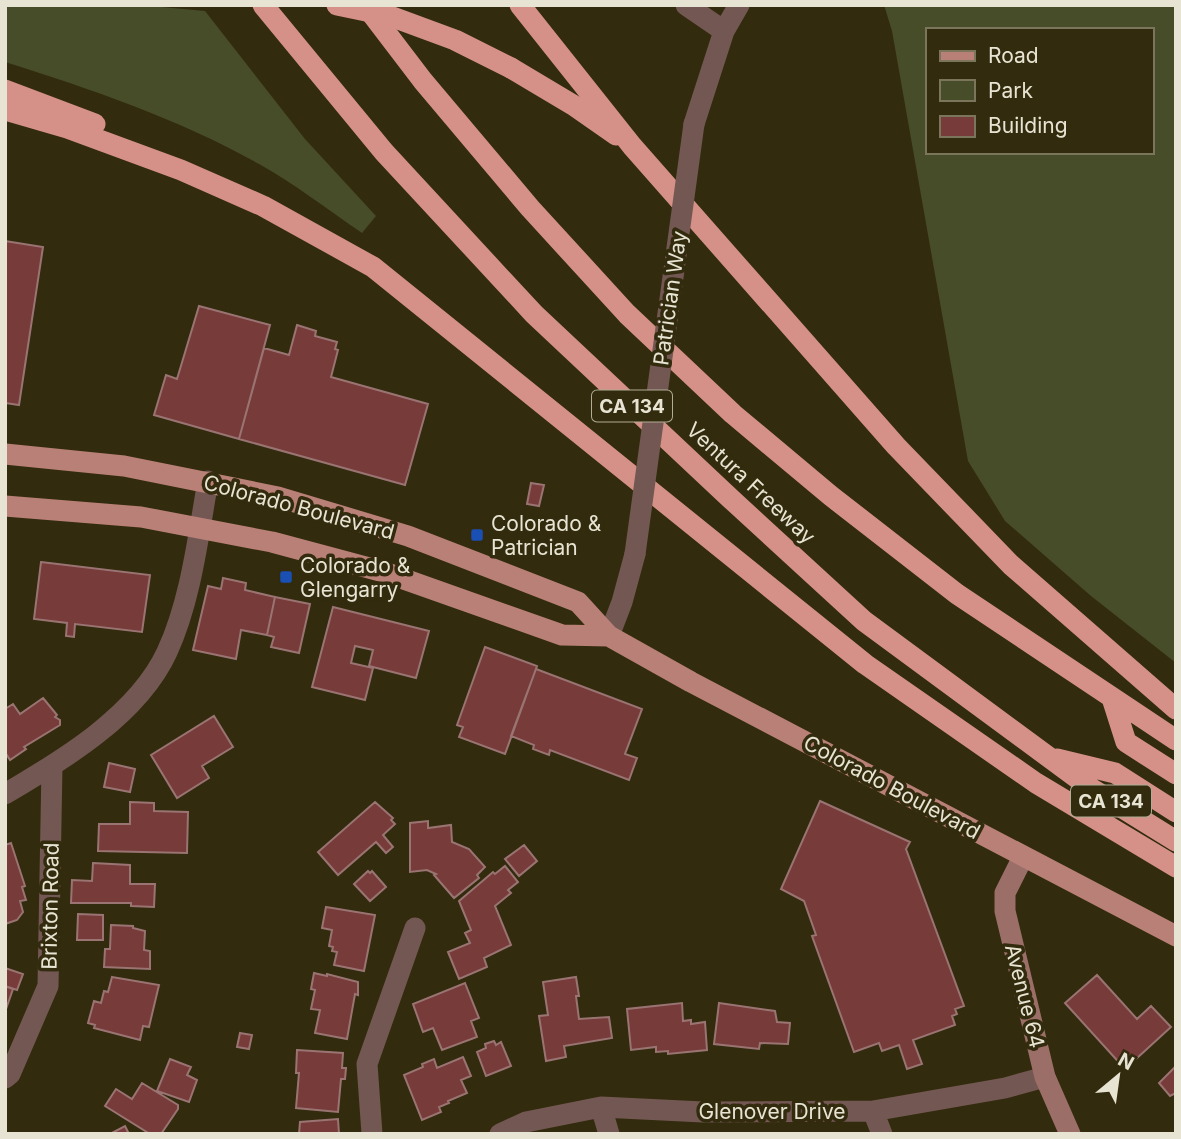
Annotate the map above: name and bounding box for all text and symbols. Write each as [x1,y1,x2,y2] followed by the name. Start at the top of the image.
[926,28,1153,154] legend
[988,43,1039,68] text: Road
[988,78,1033,103] text: Park
[988,113,1068,138] text: Building
[648,229,692,367] street label: Patrician Way
[592,390,672,422] road number: CA 134
[681,417,821,549] street label: Ventura Freeway
[201,470,397,544] street label: Colorado Boulevard
[491,511,602,560] place label: Colorado & Patrician
[469,527,485,543] marker: Colorado & Patrician
[300,553,411,602] place label: Colorado & Glengarry
[278,569,294,585] marker: Colorado & Glengarry
[799,730,985,844] street label: Colorado Boulevard
[1071,786,1151,816] road number: CA 134
[36,842,64,970] street label: Brixton Road
[1000,941,1050,1051] street label: Avenue 64
[1083,1041,1153,1111] north arrow
[1114,1048,1138,1075] text: N
[698,1099,846,1124] street label: Glenover Drive

